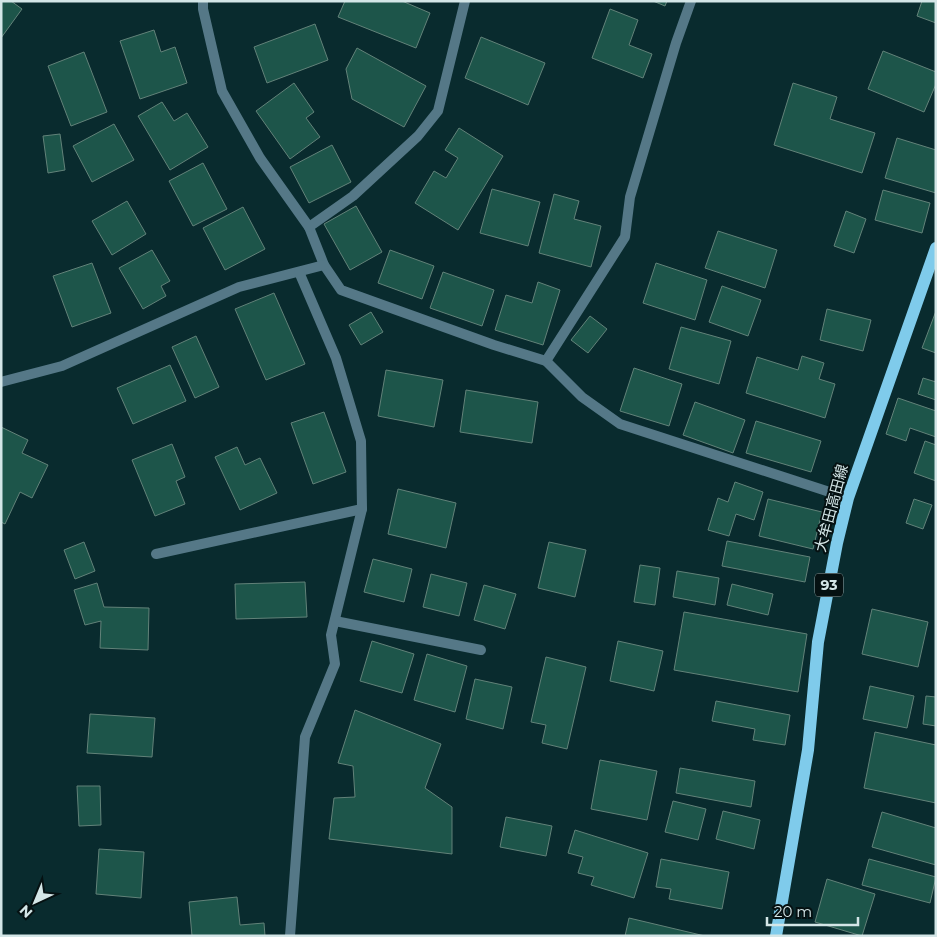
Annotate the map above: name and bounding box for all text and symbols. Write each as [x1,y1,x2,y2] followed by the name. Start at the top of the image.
[810,462,852,554] street label: 大牟田高田線
[815,574,843,596] road number: 93
[10,877,60,927] north arrow
[767,894,858,926] scale bar
[16,901,36,922] text: N
[774,902,812,921] text: 20 m

